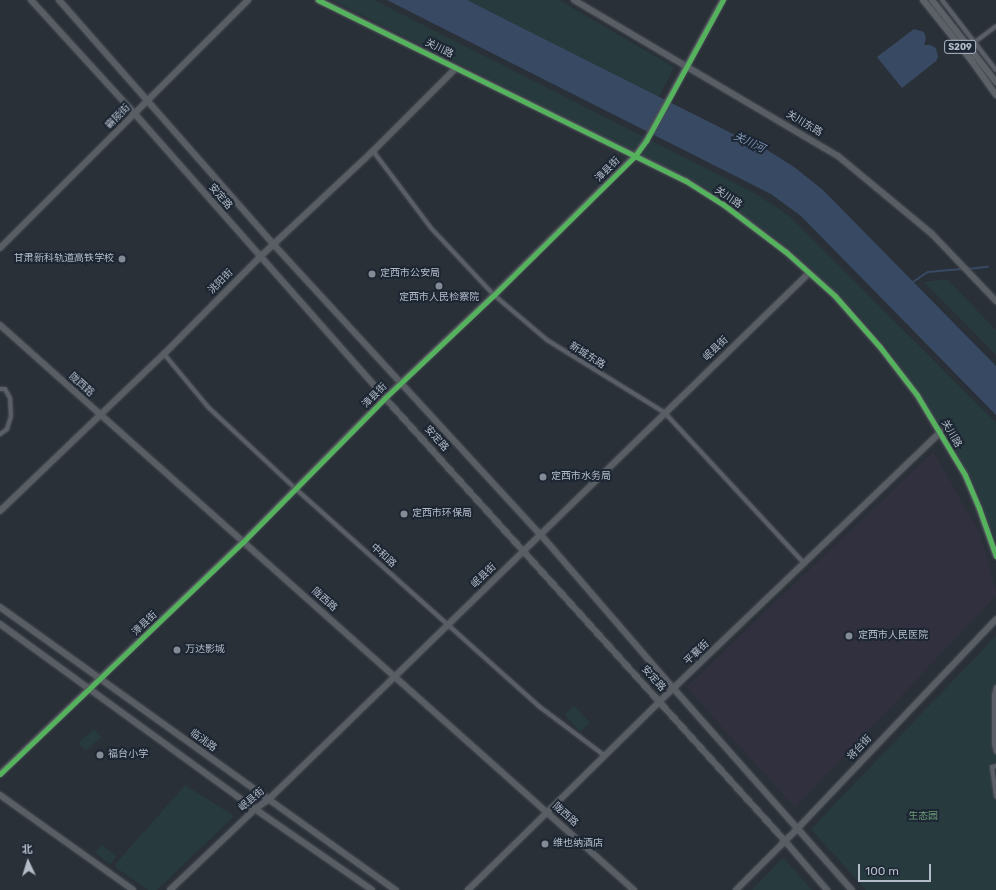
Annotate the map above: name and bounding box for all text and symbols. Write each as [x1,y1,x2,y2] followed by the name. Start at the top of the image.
[423,37,455,61] street label: 关川路
[944,40,976,54] road number: S209
[103,102,133,132] street label: 霸陵街
[784,109,824,139] street label: 关川东路
[731,130,767,156] water label: 关川河
[593,155,623,185] street label: 漳县街
[206,182,234,212] street label: 安定路
[712,185,744,211] street label: 关川路
[14,253,114,265] place label: 甘肃新科轨道高铁学校
[117,254,127,264] marker: 甘肃新科轨道高铁学校
[206,267,236,297] street label: 洮阳街
[380,268,440,280] place label: 定西市公安局
[367,269,377,279] marker: 定西市公安局
[434,281,444,291] marker: 定西市人民检察院
[399,292,479,304] place label: 定西市人民检察院
[701,334,731,364] street label: 岷县街
[567,340,607,372] street label: 新城东路
[66,371,96,399] street label: 陇西路
[360,381,390,411] street label: 漳县街
[938,418,964,450] street label: 关川路
[422,424,450,454] street label: 安定路
[551,471,611,483] place label: 定西市水务局
[538,472,548,482] marker: 定西市水务局
[412,508,472,520] place label: 定西市环保局
[399,509,409,519] marker: 定西市环保局
[368,542,398,570] street label: 中和路
[469,561,499,591] street label: 岷县街
[309,586,339,614] street label: 陇西路
[130,609,160,639] street label: 漳县街
[843,630,855,642] marker: 定西市人民医院
[858,630,928,642] place label: 定西市人民医院
[682,638,712,668] street label: 平襄街
[185,644,225,656] place label: 万达影城
[172,645,182,655] marker: 万达影城
[639,664,667,694] street label: 安定路
[187,727,219,755] street label: 临洮路
[845,733,875,763] street label: 将台街
[108,749,148,761] place label: 福台小学
[95,750,105,760] marker: 福台小学
[237,786,267,814] street label: 岷县街
[550,801,580,829] street label: 陇西路
[908,811,938,823] park label: 生态园
[553,838,603,850] place label: 维也纳酒店
[540,839,550,849] marker: 维也纳酒店
[8,842,48,882] north arrow
[21,843,33,856] text: 北
[860,856,933,882] scale bar
[865,864,899,878] text: 100 m

